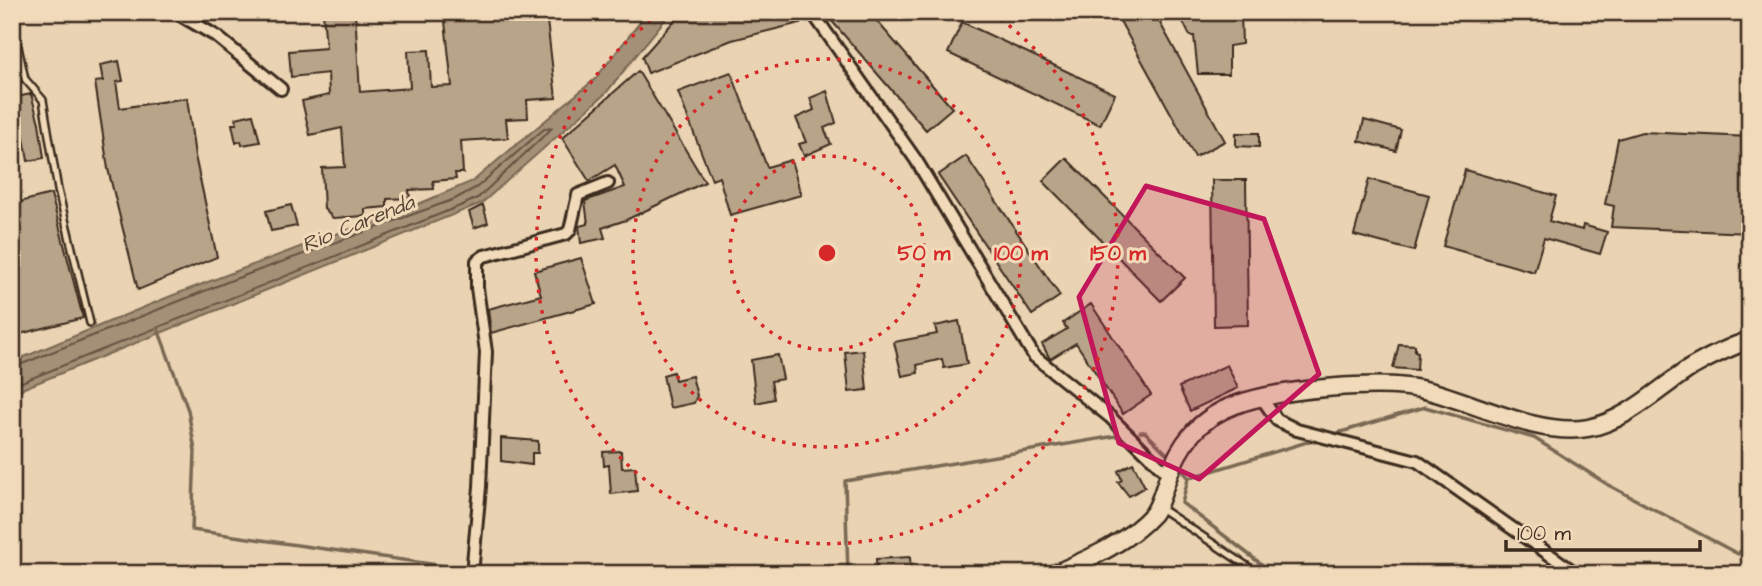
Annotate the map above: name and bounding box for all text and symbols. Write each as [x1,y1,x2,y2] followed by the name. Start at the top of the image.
[298,187,420,259] water label: Rio Carenda
[898,239,951,268] text: 50 m
[994,239,1049,268] text: 100 m
[1090,239,1146,268] text: 150 m
[815,241,839,265] centre of rings
[1506,509,1701,553] scale bar
[1517,519,1572,548] text: 100 m

